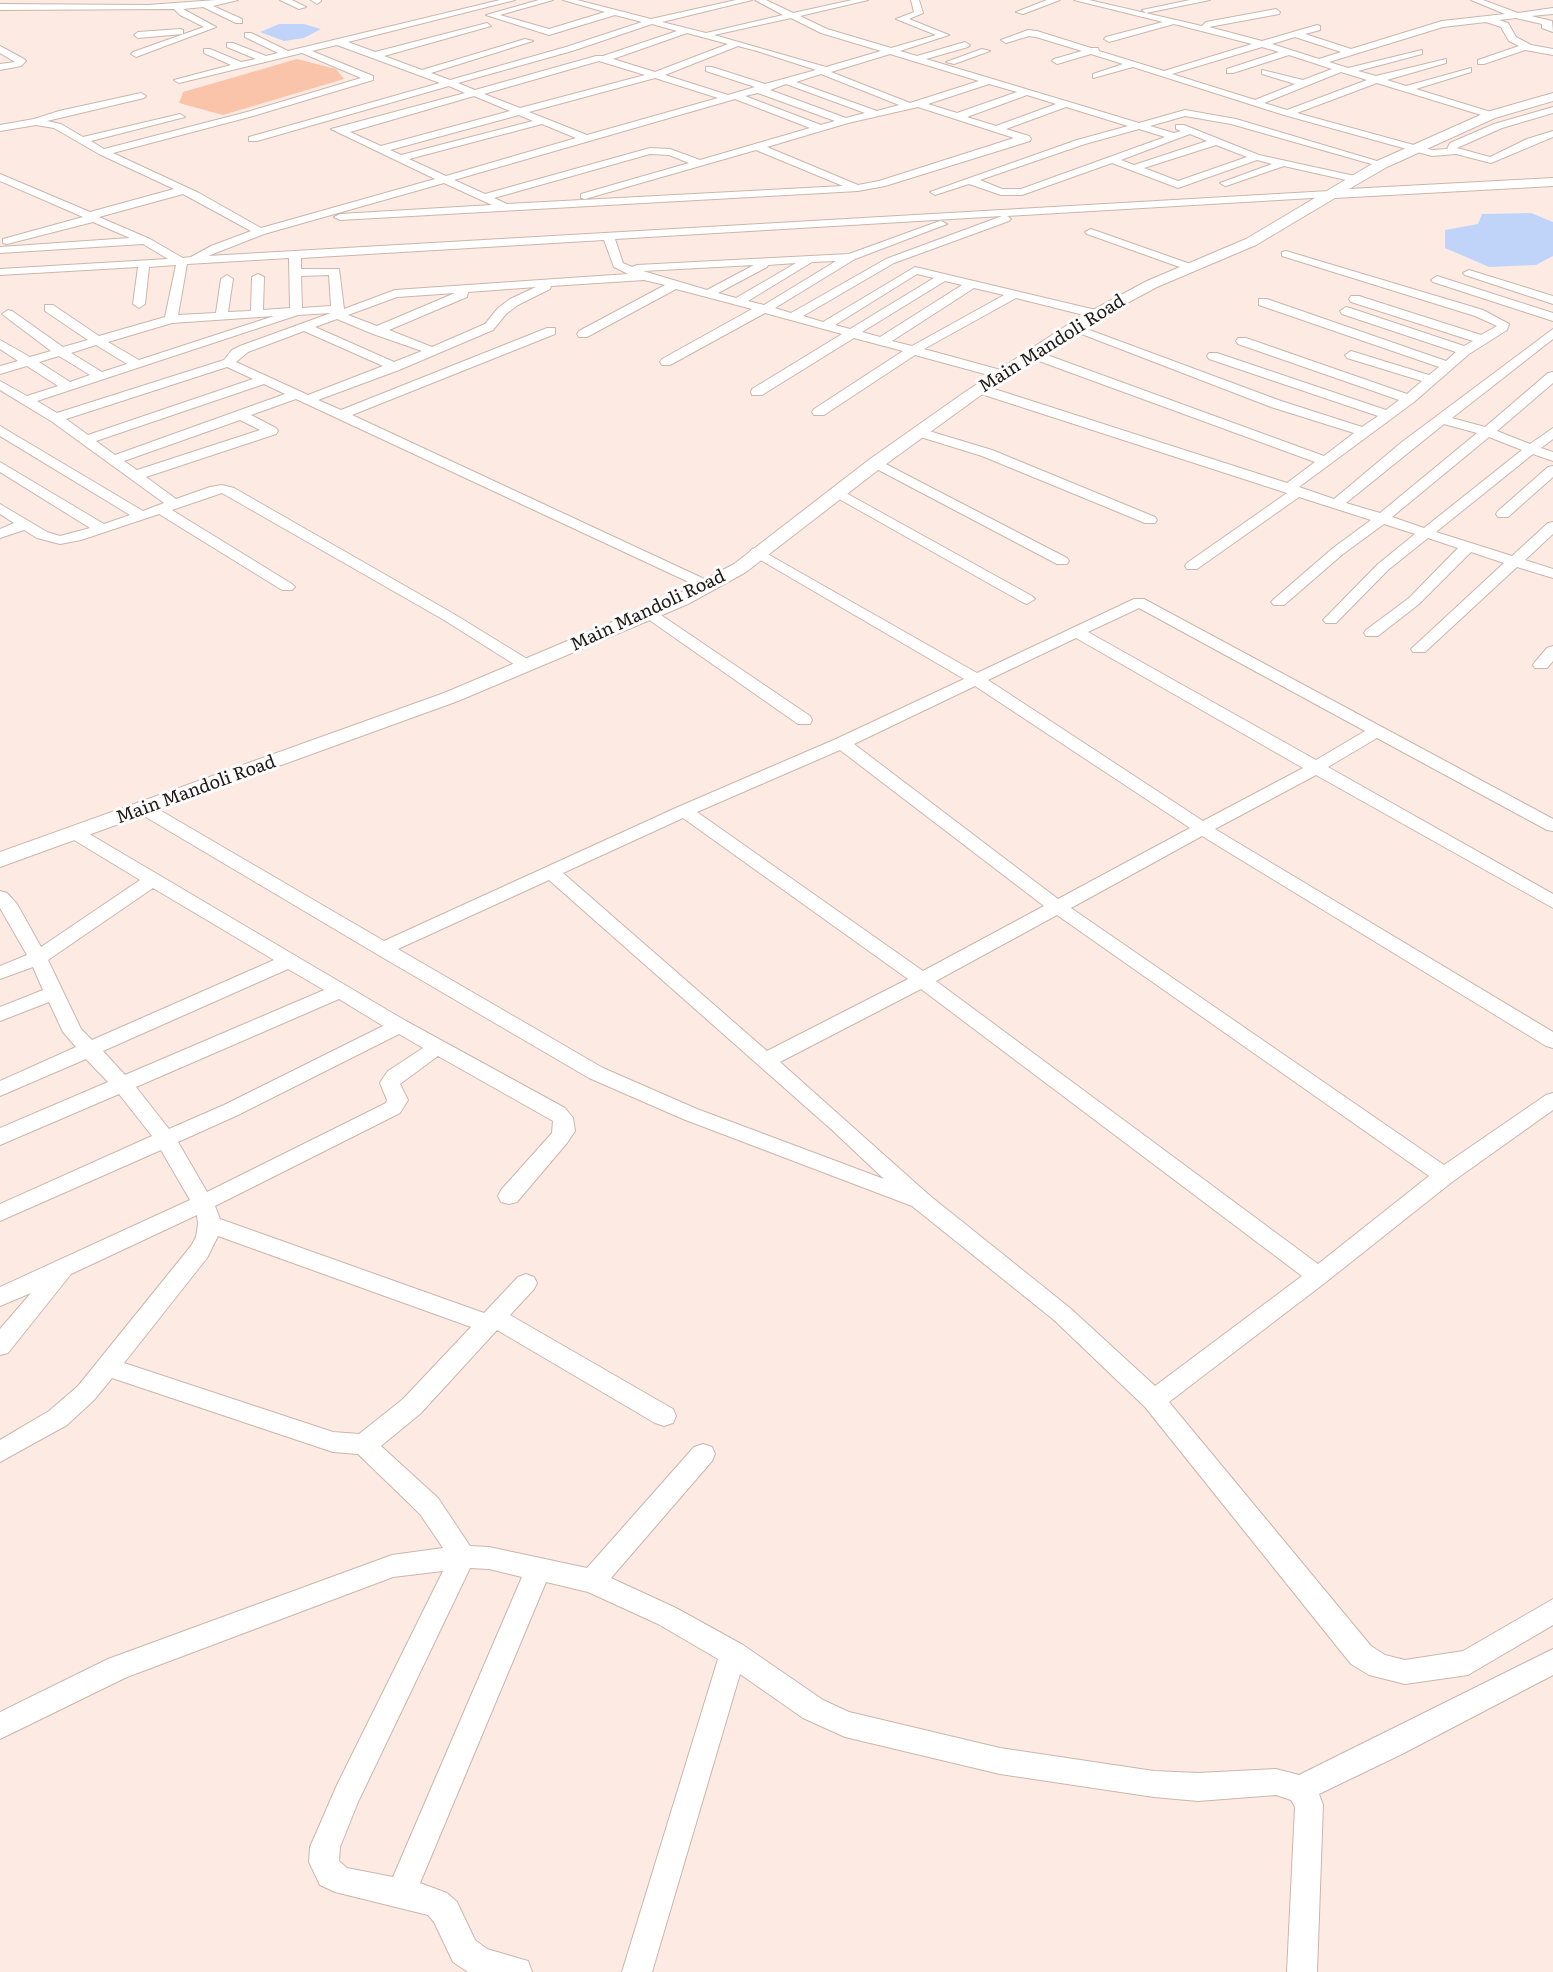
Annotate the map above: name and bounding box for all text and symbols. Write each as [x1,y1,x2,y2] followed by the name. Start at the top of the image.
[975,290,1129,398] street label: Main Mandoli Road
[567,566,729,656] street label: Main Mandoli Road
[113,751,279,829] street label: Main Mandoli Road

